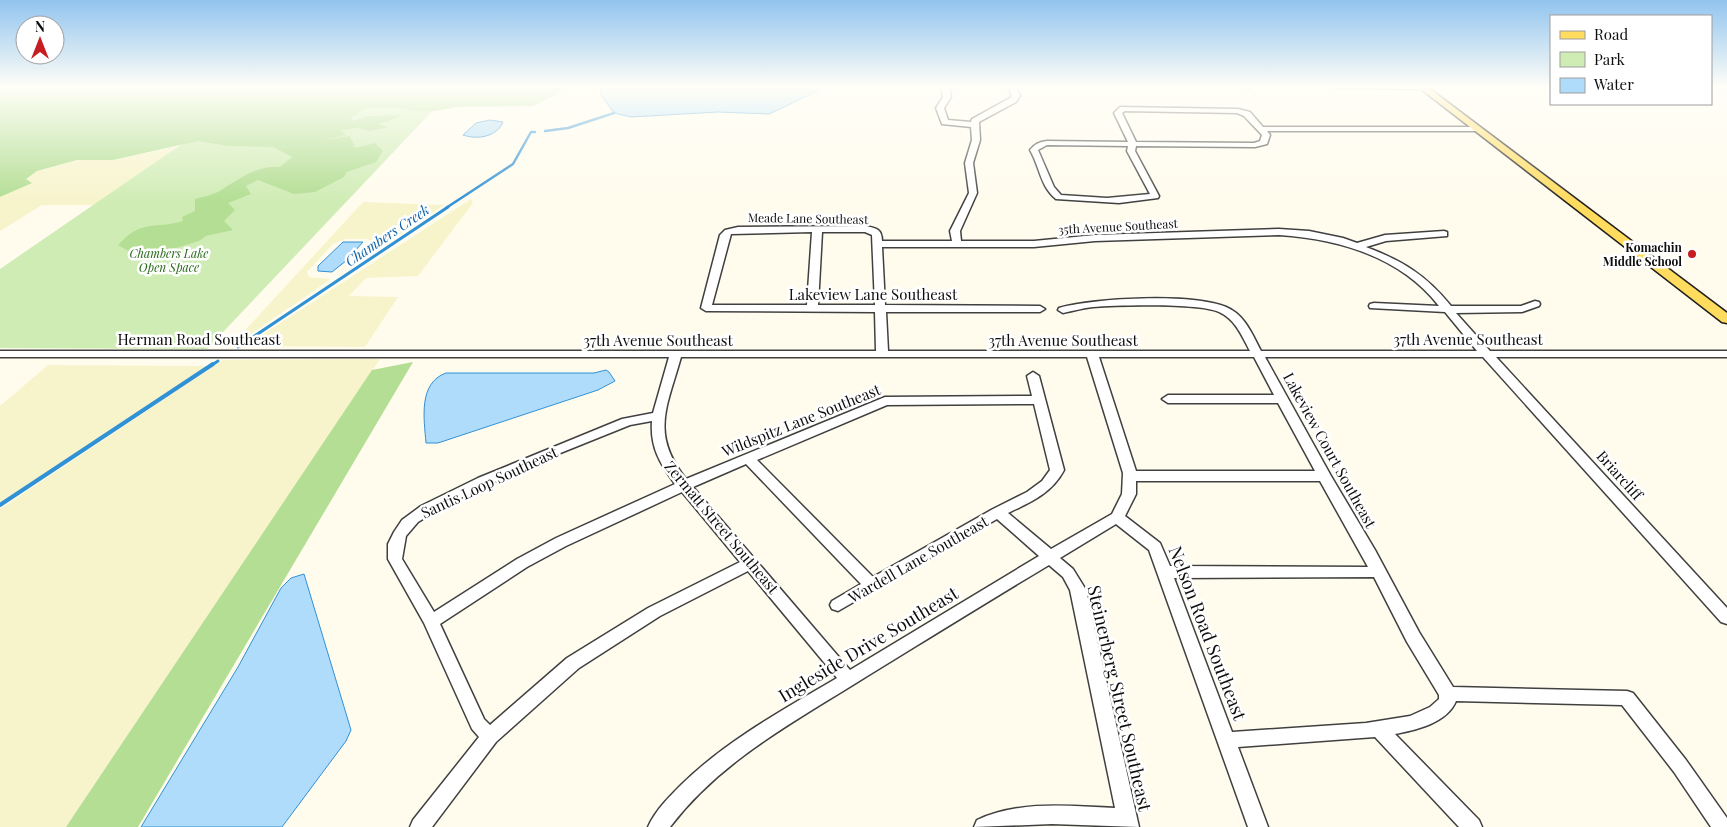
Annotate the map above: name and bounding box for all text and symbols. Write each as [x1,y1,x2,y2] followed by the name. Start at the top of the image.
[15,15,65,65] north arrow
[1550,15,1712,105] legend
[35,17,45,36] text: N
[1594,24,1628,44] text: Road
[1594,49,1626,69] text: Park
[1593,74,1634,94] text: Water
[341,200,433,270] water label: Chambers Creek
[748,209,869,227] street label: Meade Lane Southeast
[1058,215,1179,237] street label: 35th Avenue Southeast
[1603,239,1683,269] place label: Komachin Middle School
[129,245,209,275] park label: Chambers Lake Open Space
[1686,248,1698,260] marker: Komachin Middle School
[789,284,958,304] street label: Lakeview Lane Southeast
[118,329,281,349] street label: Herman Road Southeast
[1393,329,1544,349] street label: 37th Avenue Southeast
[583,330,734,350] street label: 37th Avenue Southeast
[988,330,1139,350] street label: 37th Avenue Southeast
[1279,369,1381,532] street label: Lakeview Court Southeast
[718,379,884,461] street label: Wildspitz Lane Southeast
[417,441,561,522] street label: Santis Loop Southeast
[1593,446,1648,505] street label: Briarcliff
[661,456,784,598] street label: Zermatt Street Southeast
[844,510,992,608] street label: Wardell Lane Southeast
[1164,542,1253,724] street label: Nelson Road Southeast
[774,580,963,707] street label: Ingleside Drive Southeast
[1082,583,1158,814] street label: Steinerberg Street Southeast

